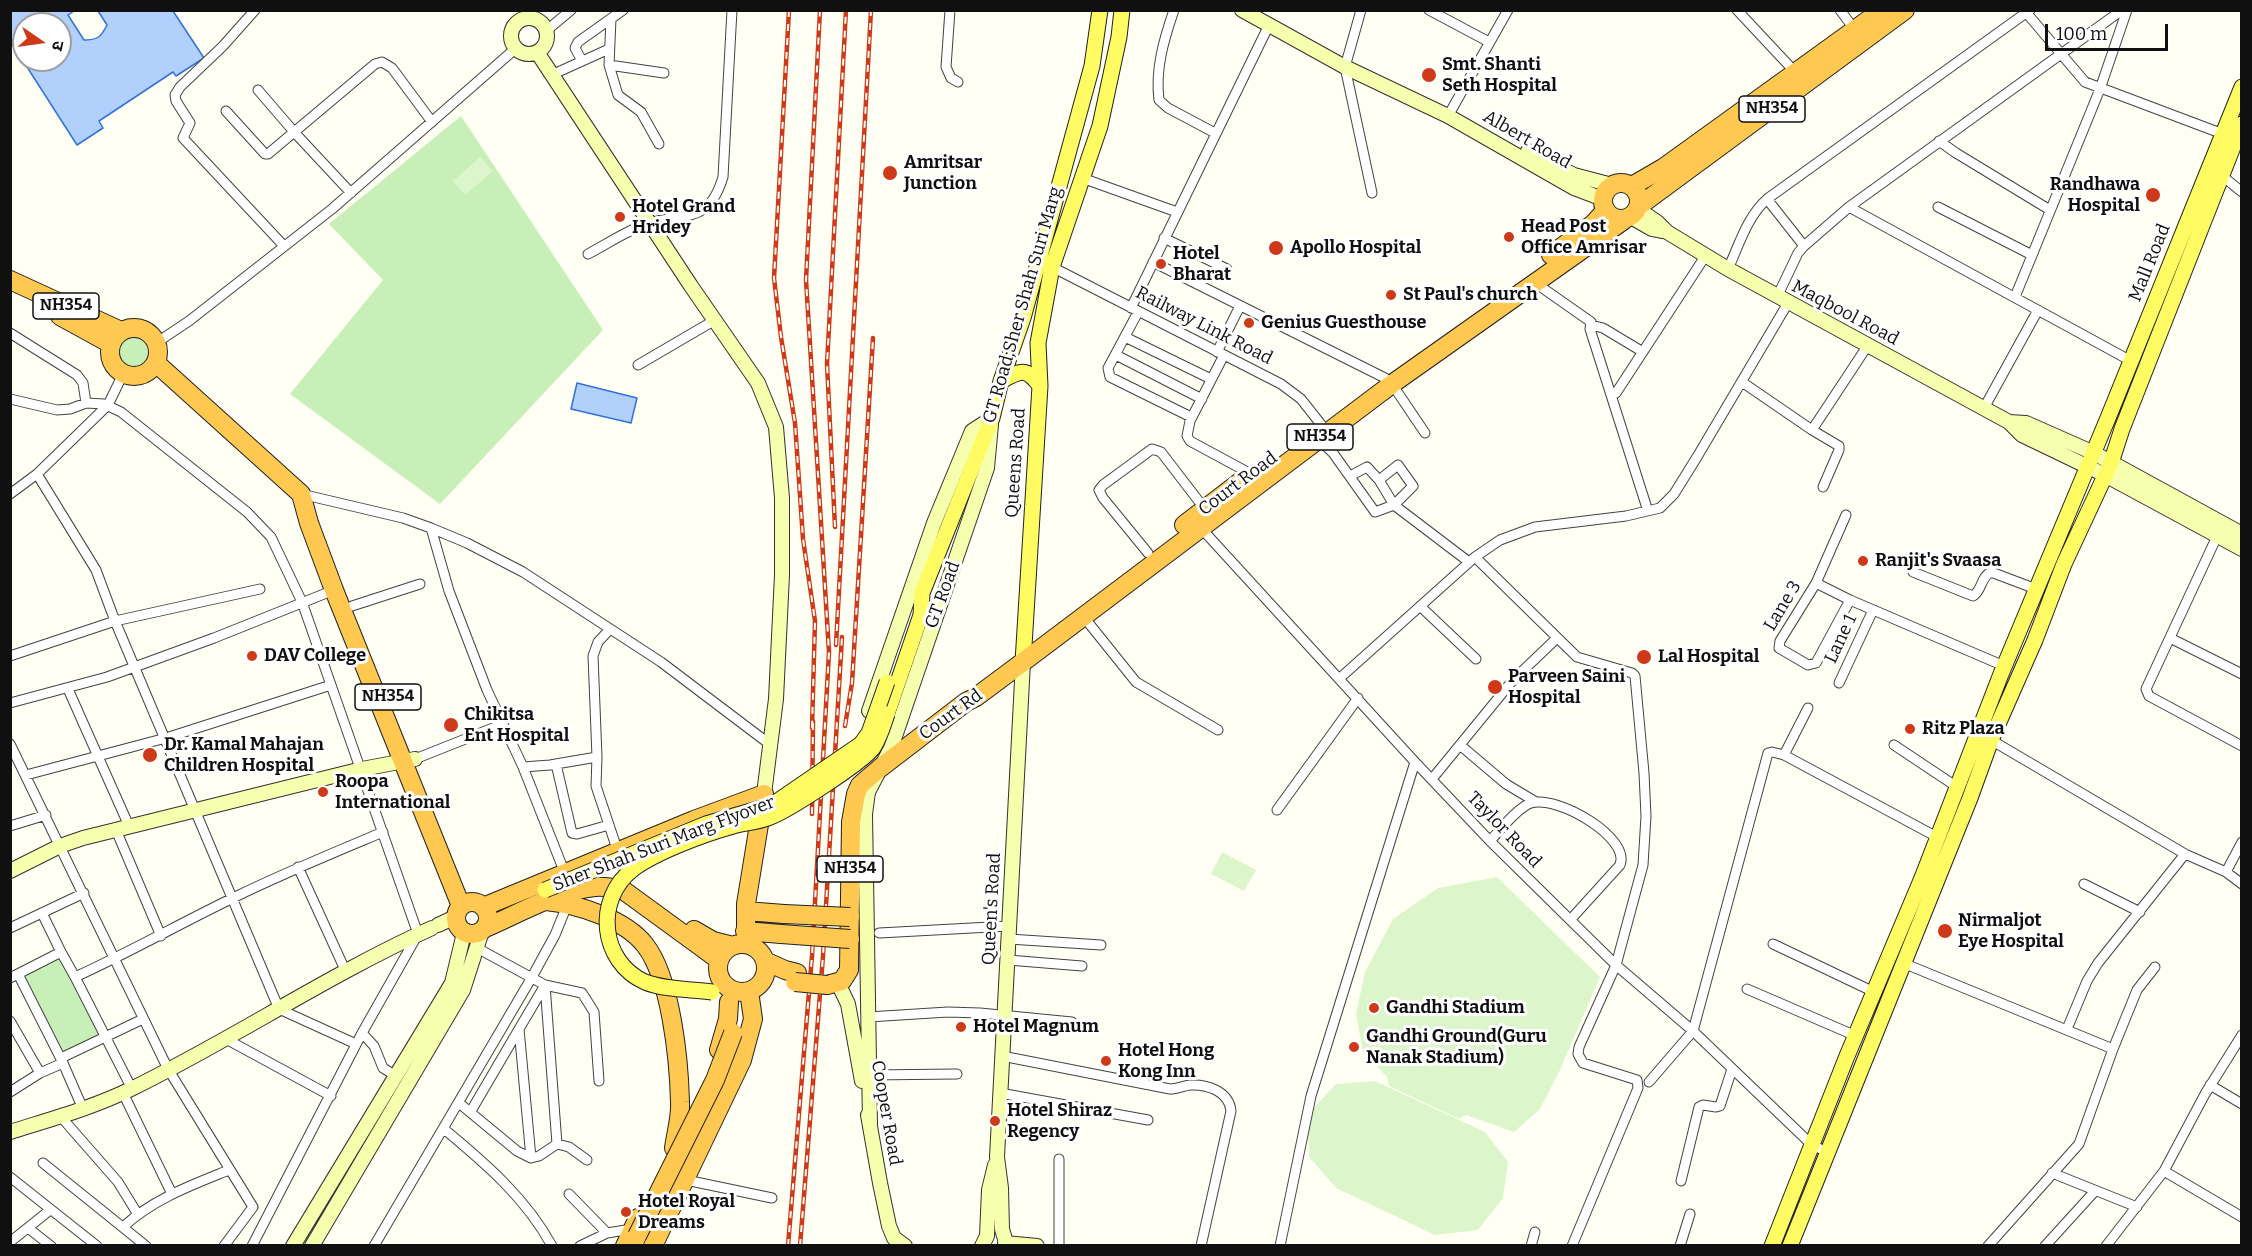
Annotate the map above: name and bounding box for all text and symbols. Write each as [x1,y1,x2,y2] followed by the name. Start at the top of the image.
[12,12,72,72] north arrow
[2048,12,2171,50] scale bar
[2056,23,2107,45] text: 100 m
[48,39,68,52] text: उ
[1442,54,1557,97] place label: Smt. Shanti Seth Hospital
[1420,66,1438,84] marker: Smt. Shanti Seth Hospital
[1739,96,1805,122] road number: NH354
[1479,106,1575,174] street label: Albert Road
[904,152,982,195] place label: Amritsar Junction
[881,164,899,182] marker: Amritsar Junction
[2050,174,2140,216] place label: Randhawa Hospital
[979,184,1067,426] street label: GT Road;Sher Shah Suri Marg
[2144,186,2162,204] marker: Randhawa Hospital
[632,196,735,238] place label: Hotel Grand Hridey
[613,210,627,224] marker: Hotel Grand Hridey
[1521,216,1647,258] place label: Head Post Office Amrisar
[2125,221,2175,305] street label: Mall Road
[1502,230,1516,244] marker: Head Post Office Amrisar
[1290,237,1421,259] place label: Apollo Hospital
[1267,239,1285,257] marker: Apollo Hospital
[1173,243,1231,286] place label: Hotel Bharat
[1154,257,1168,271] marker: Hotel Bharat
[1788,276,1902,350] street label: Maqbool Road
[1132,282,1276,370] street label: Railway Link Road
[1403,284,1538,306] place label: St Paul's church
[1384,288,1398,302] marker: St Paul's church
[33,293,99,319] road number: NH354
[1261,312,1426,334] place label: Genius Guesthouse
[1242,316,1256,330] marker: Genius Guesthouse
[1001,407,1031,519] street label: Queens Road
[1287,424,1353,450] road number: NH354
[1194,447,1282,521] street label: Court Road
[1875,550,2001,572] place label: Ranjit's Svaasa
[1856,554,1870,568] marker: Ranjit's Svaasa
[921,559,965,631] street label: GT Road
[1760,577,1806,635] street label: Lane 3
[1820,611,1862,667] street label: Lane 1
[264,645,366,667] place label: DAV College
[1658,646,1759,668] place label: Lal Hospital
[1635,648,1653,666] marker: Lal Hospital
[245,649,259,663] marker: DAV College
[1508,666,1625,708] place label: Parveen Saini Hospital
[1486,678,1504,696] marker: Parveen Saini Hospital
[355,684,421,710] road number: NH354
[915,685,987,745] street label: Court Rd
[464,704,569,746] place label: Chikitsa Ent Hospital
[442,716,460,734] marker: Chikitsa Ent Hospital
[1922,718,2005,740] place label: Ritz Plaza
[1903,722,1917,736] marker: Ritz Plaza
[164,734,324,777] place label: Dr. Kamal Mahajan Children Hospital
[141,746,159,764] marker: Dr. Kamal Mahajan Children Hospital
[335,771,450,814] place label: Roopa International
[316,785,330,799] marker: Roopa International
[1462,787,1546,873] street label: Taylor Road
[550,792,778,896] street label: Sher Shah Suri Marg Flyover
[978,852,1006,966] street label: Queen's Road
[817,856,883,882] road number: NH354
[1958,910,2064,952] place label: Nirmaljot Eye Hospital
[1936,922,1954,940] marker: Nirmaljot Eye Hospital
[1386,997,1525,1019] place label: Gandhi Stadium
[1367,1001,1381,1015] marker: Gandhi Stadium
[973,1016,1099,1038] place label: Hotel Magnum
[954,1020,968,1034] marker: Hotel Magnum
[1366,1026,1547,1068] place label: Gandhi Ground(Guru Nanak Stadium)
[1118,1040,1214,1082] place label: Hotel Hong Kong Inn
[1347,1040,1361,1054] marker: Gandhi Ground(Guru Nanak Stadium)
[1099,1054,1113,1068] marker: Hotel Hong Kong Inn
[866,1059,906,1167] street label: Cooper Road
[1007,1100,1112,1142] place label: Hotel Shiraz Regency
[988,1114,1002,1128] marker: Hotel Shiraz Regency
[638,1191,735,1234] place label: Hotel Royal Dreams
[619,1205,633,1219] marker: Hotel Royal Dreams

